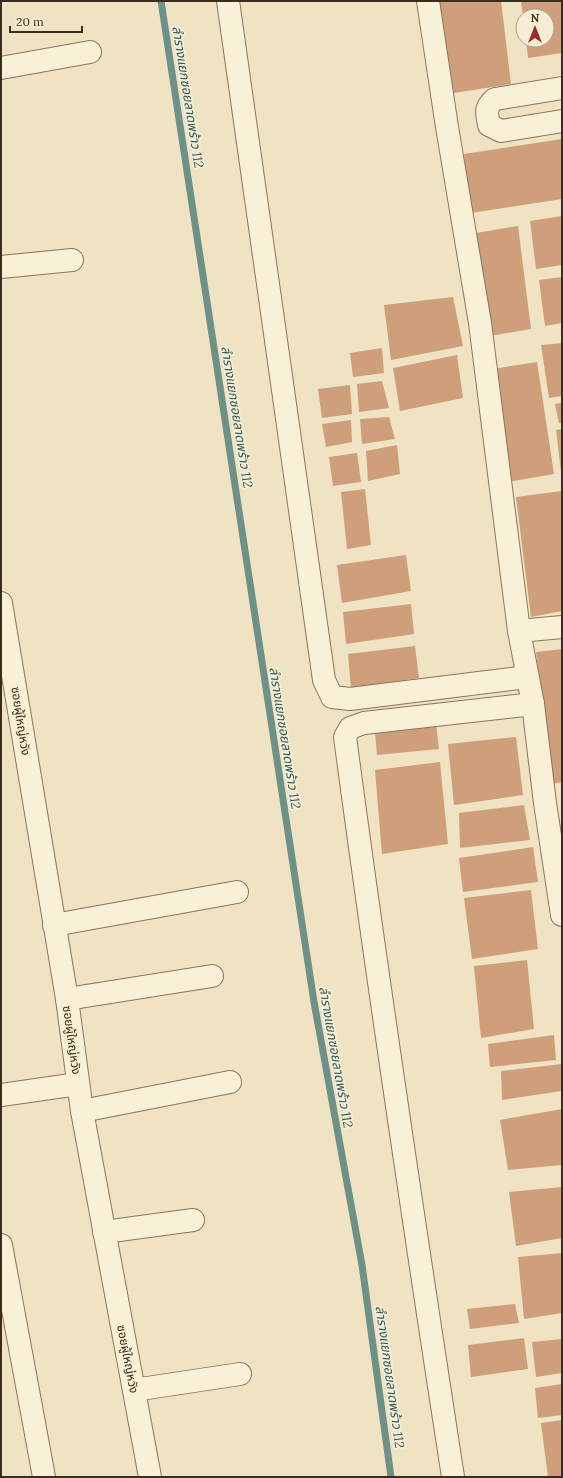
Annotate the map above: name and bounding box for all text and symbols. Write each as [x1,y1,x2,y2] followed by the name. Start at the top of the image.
[10,8,82,34] scale bar
[515,8,555,48] north arrow
[531,11,540,25] text: N
[16,14,44,29] text: 20 m
[168,25,208,169] water label: ลำรางแยกซอยลาดพร้าว 112
[217,345,257,489] water label: ลำรางแยกซอยลาดพร้าว 112
[265,666,305,810] water label: ลำรางแยกซอยลาดพร้าว 112
[8,686,34,756] street label: ซอยผู้ใหญ่หวัง
[315,985,357,1129] water label: ลำรางแยกซอยลาดพร้าว 112
[60,1005,84,1075] street label: ซอยผู้ใหญ่หวัง
[372,1305,408,1449] water label: ลำรางแยกซอยลาดพร้าว 112
[114,1324,142,1394] street label: ซอยผู้ใหญ่หวัง

